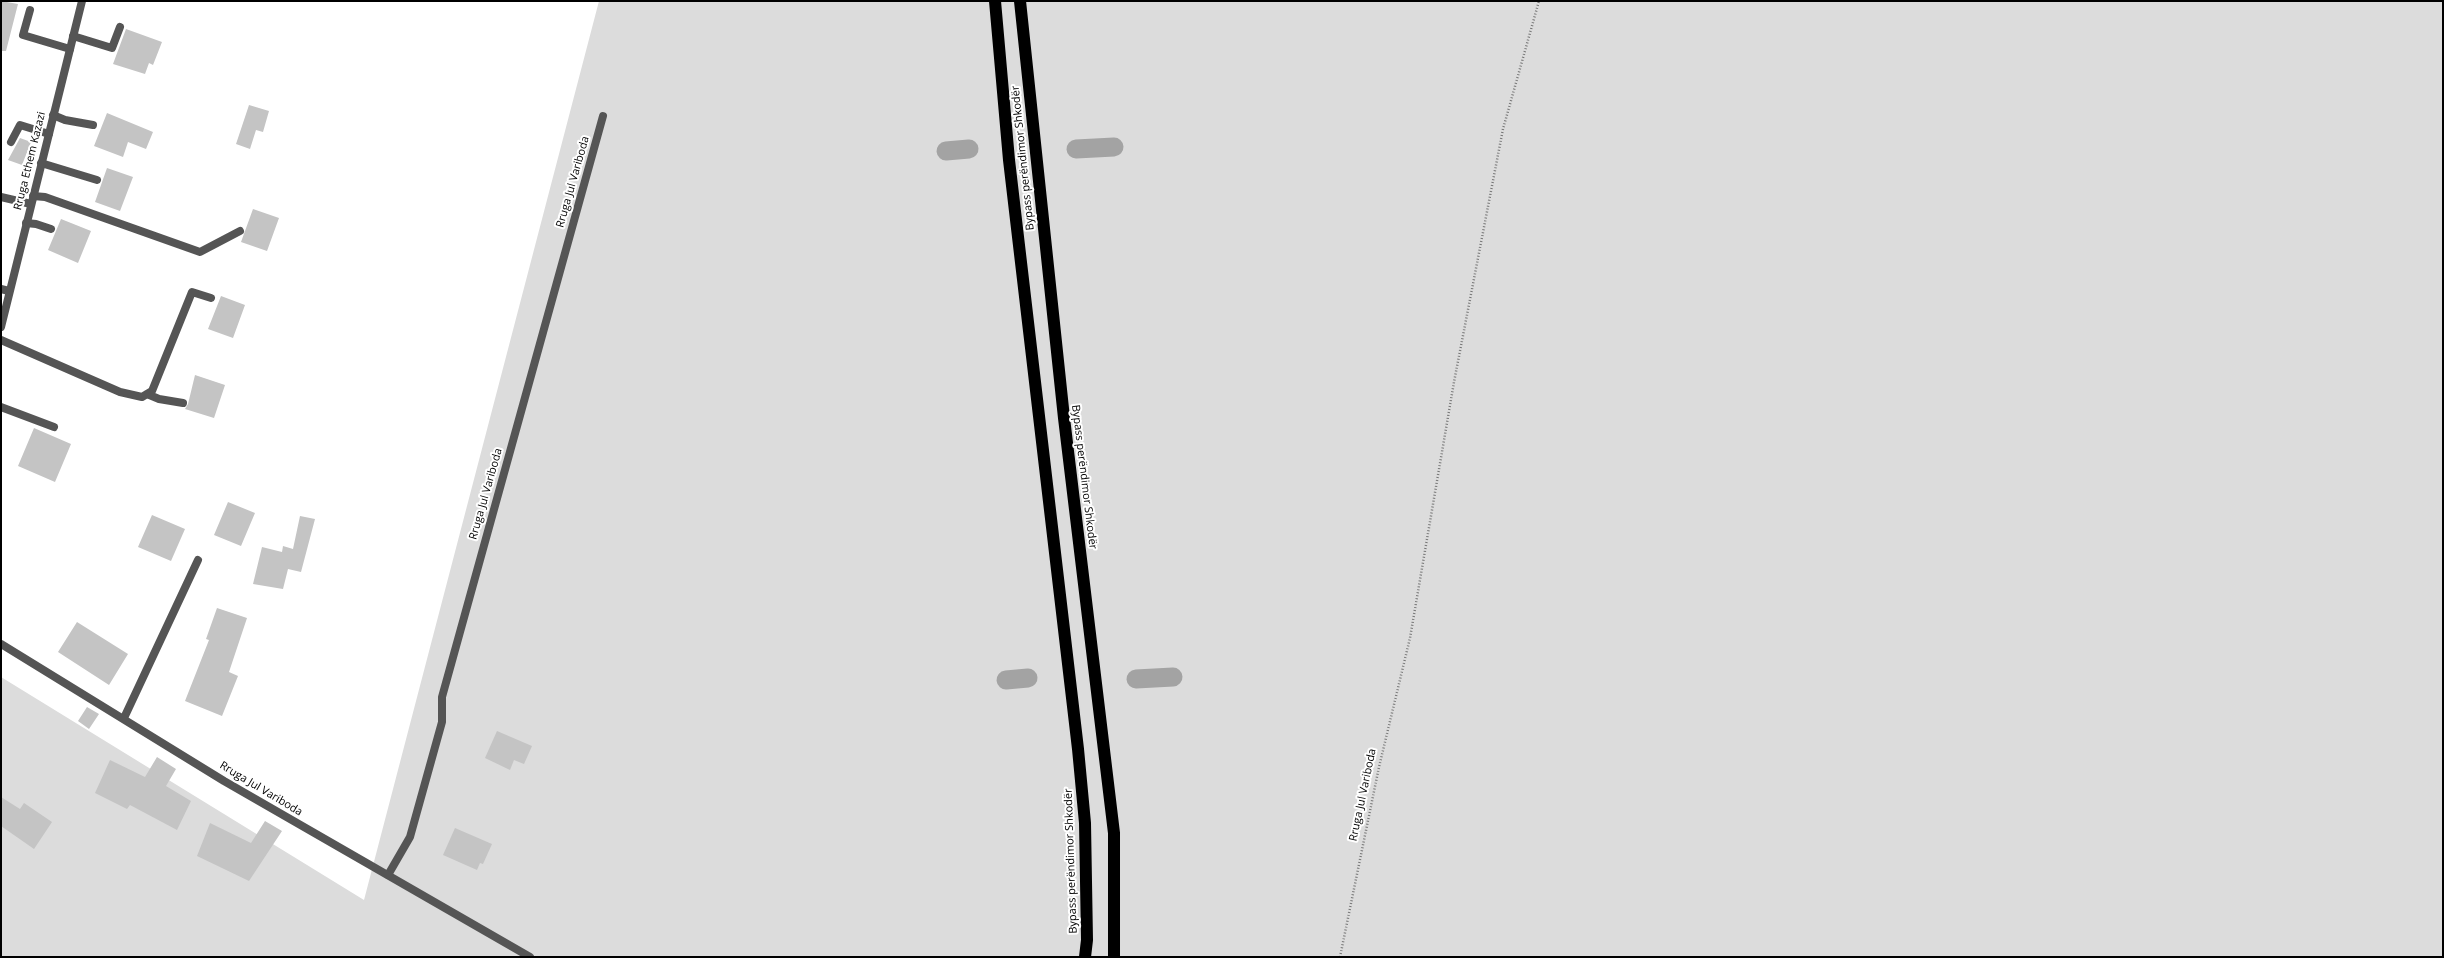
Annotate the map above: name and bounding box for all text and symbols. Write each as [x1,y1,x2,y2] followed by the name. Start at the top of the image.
[1009,85,1037,231] street label: Bypass perëndimor Shkodër
[11,110,49,212] street label: Rruga Ethem Kazazi
[554,135,592,229] street label: Rruga Jul Variboda
[1069,404,1099,550] street label: Bypass perëndimor Shkodër
[467,447,505,541] street label: Rruga Jul Variboda
[1347,747,1379,843] street label: Rruga Jul Variboda
[217,759,305,819] street label: Rruga Jul Variboda
[1062,788,1080,934] street label: Bypass perëndimor Shkodër

